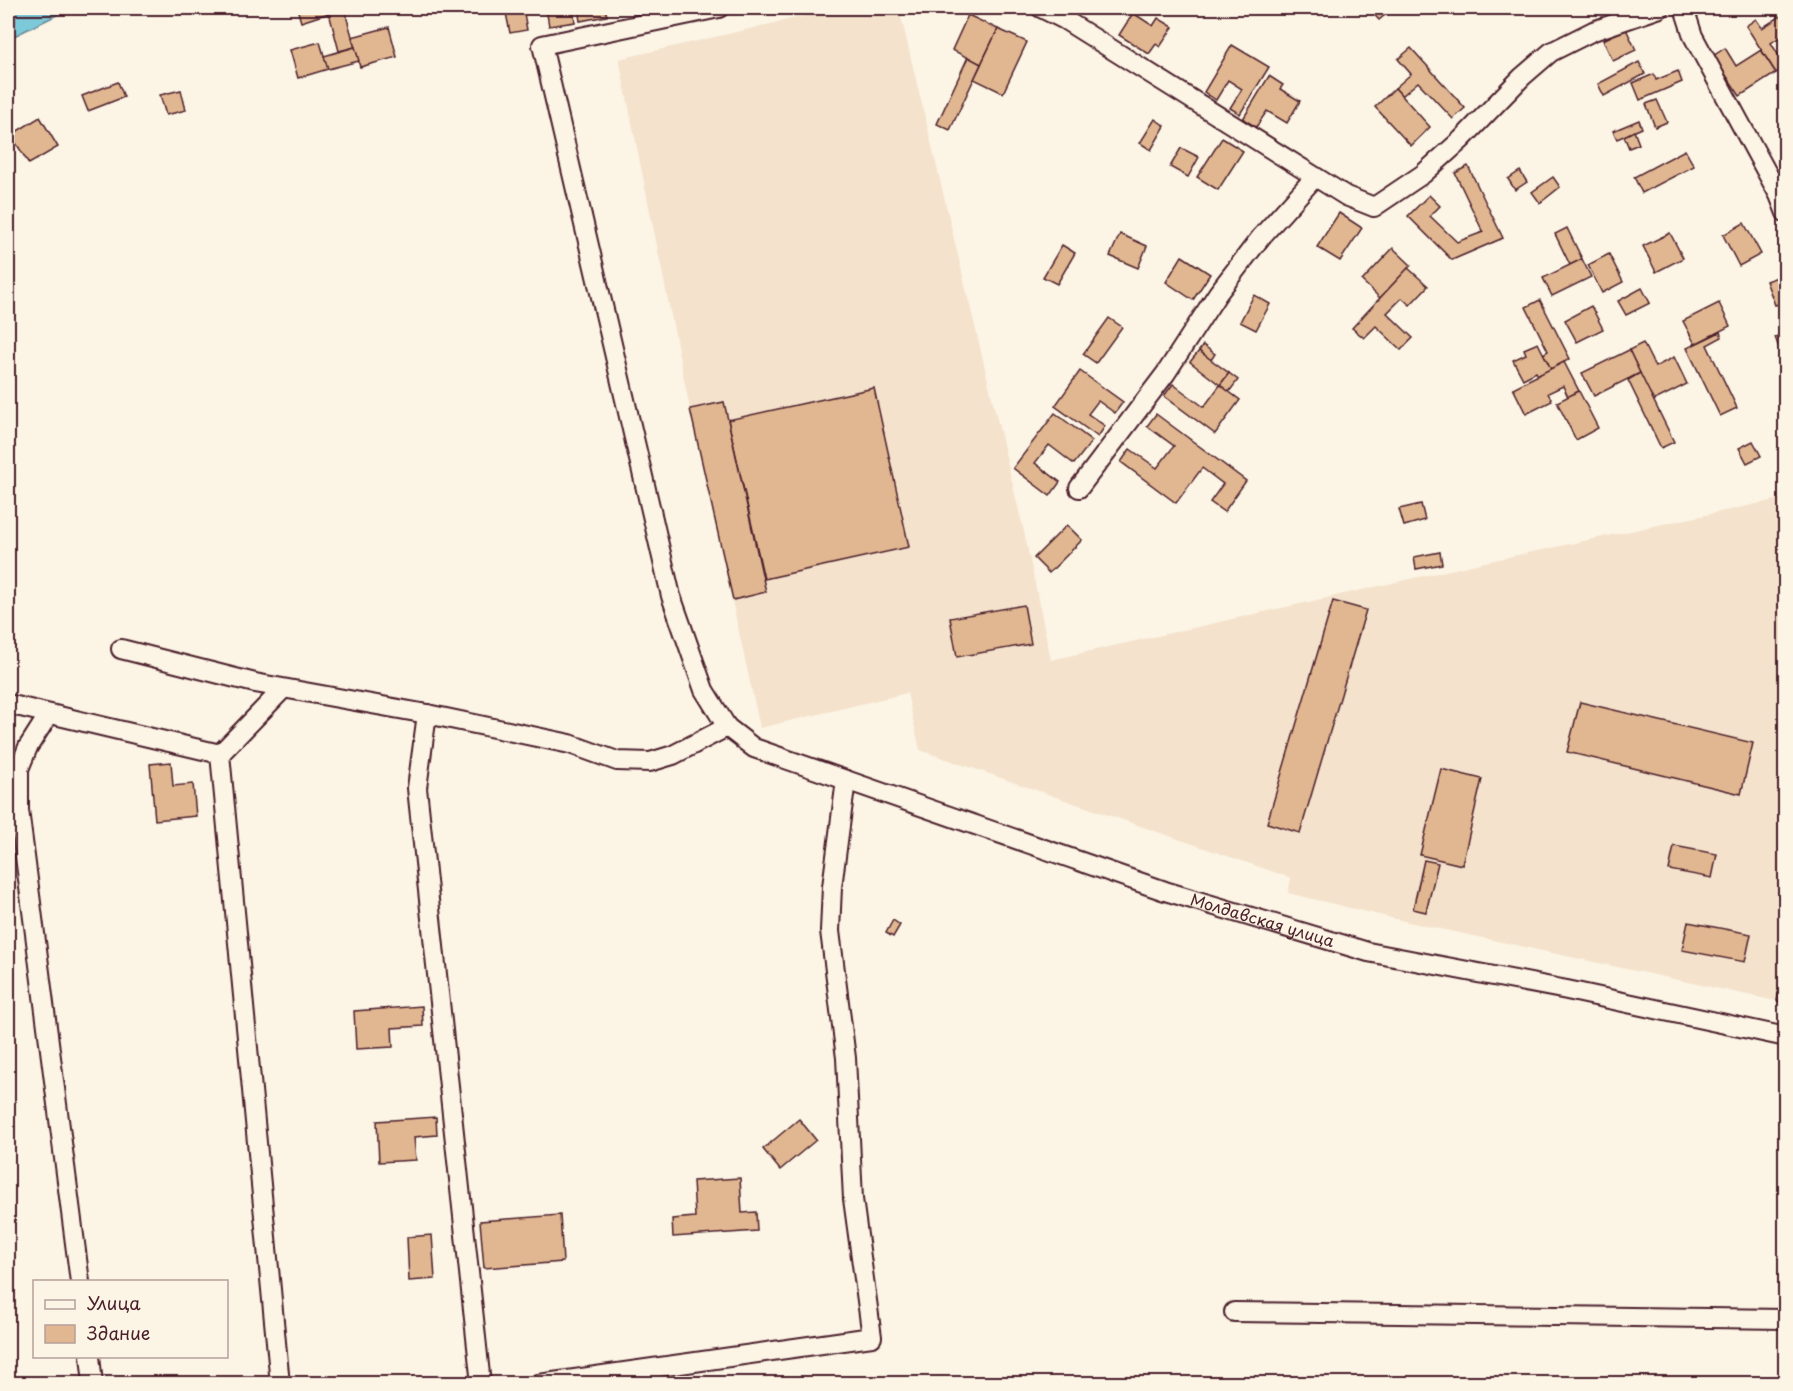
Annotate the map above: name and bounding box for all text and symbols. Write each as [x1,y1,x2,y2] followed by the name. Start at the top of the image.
[1188,886,1338,952] street label: Молдавская улица
[33,1280,228,1358] legend
[87,1289,141,1316] text: Улица
[87,1319,150,1346] text: Здание

